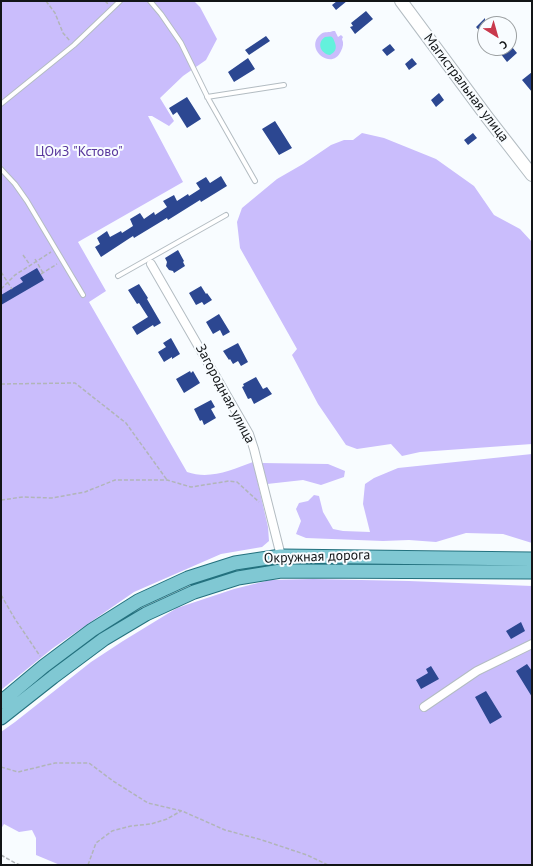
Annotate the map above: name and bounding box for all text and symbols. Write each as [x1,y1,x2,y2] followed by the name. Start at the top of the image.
[477,16,517,56] north arrow
[420,31,512,145] street label: Магистральная улица
[497,37,510,52] text: С
[35,144,123,160] park label: ЦОиЗ "Кстово"
[192,341,258,447] street label: Загородная улица
[263,547,371,567] street label: Окружная дорога

